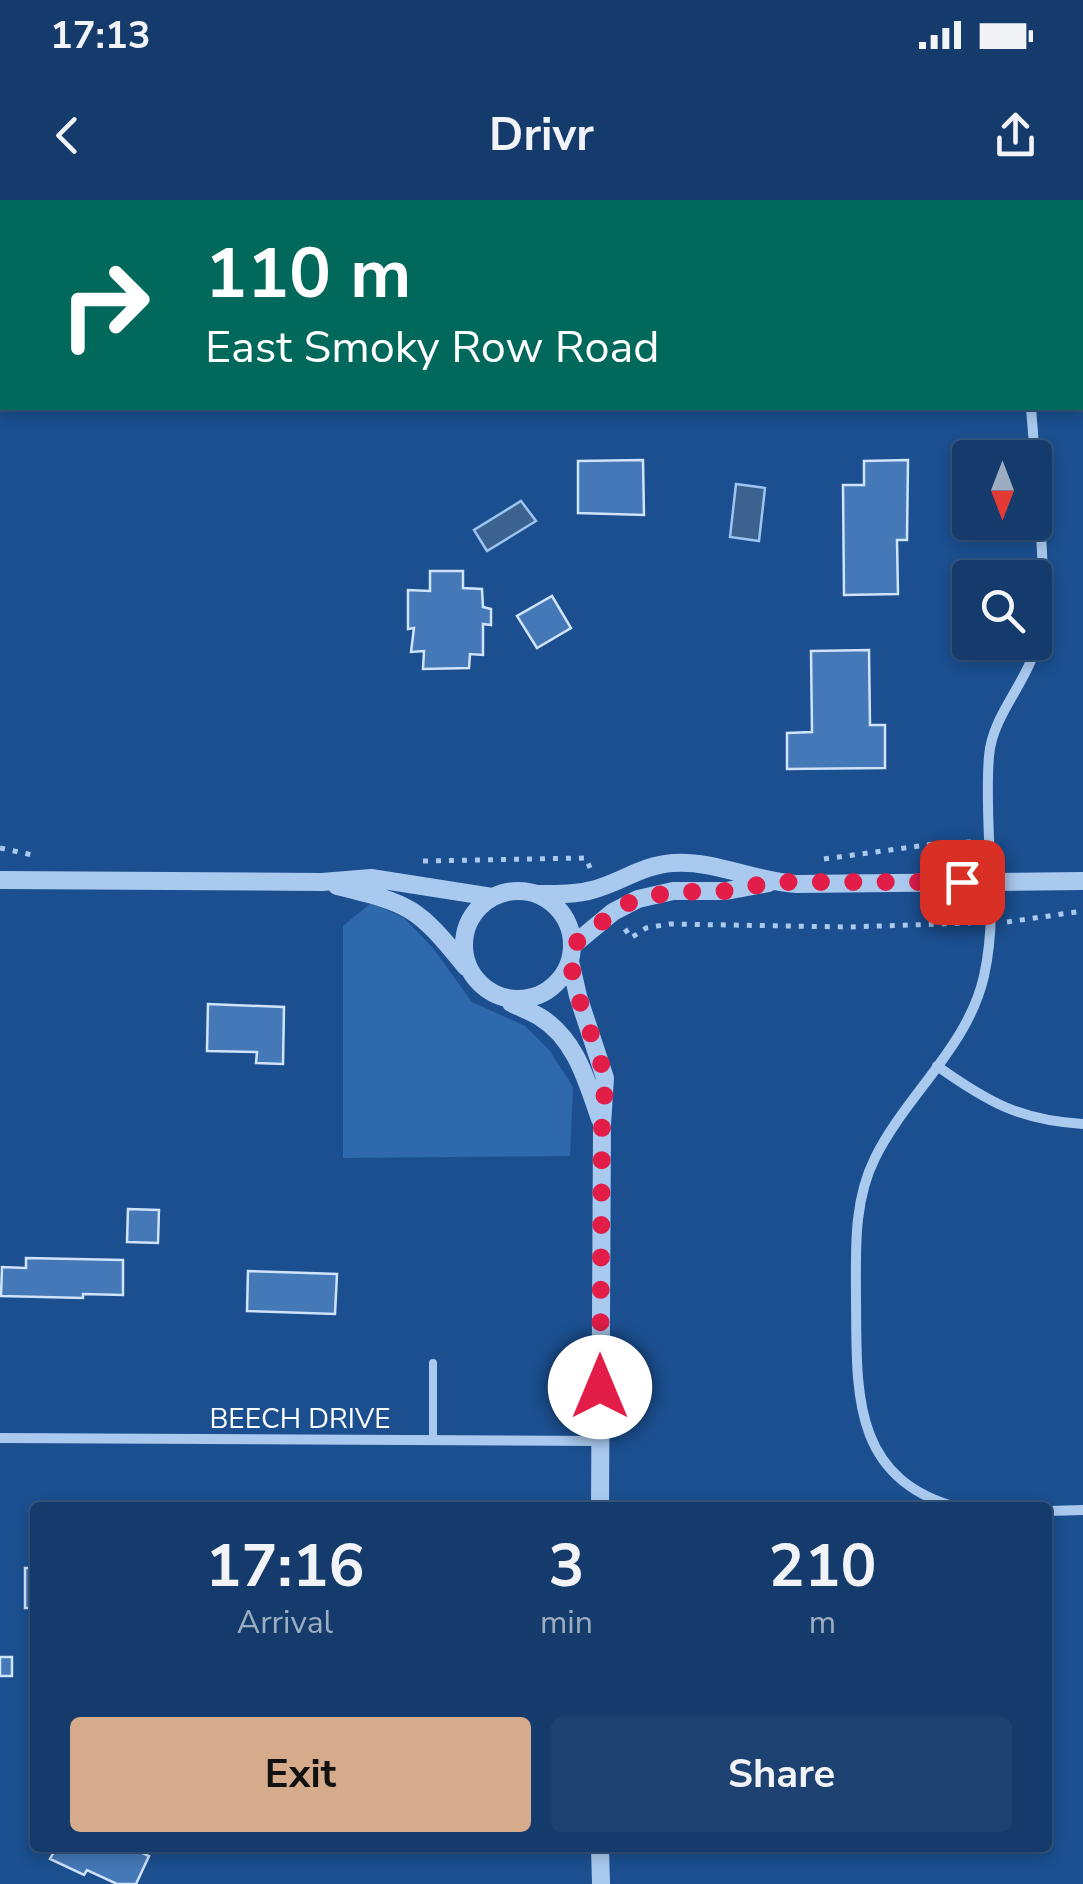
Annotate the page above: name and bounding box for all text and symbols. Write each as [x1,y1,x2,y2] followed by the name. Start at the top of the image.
[50,10,151,61] text: 17:13
[489,105,594,166] text: Drivr
[40,108,95,163] icon: back
[988,108,1043,163] icon: share
[205,226,411,322] text: 110 m
[40,240,170,370] icon: right
[205,317,660,378] text: East Smoky Row Road
[952,440,1052,540] north arrow
[952,440,1052,660] map controls
[952,560,1052,660] button: search
[920,840,1005,925] pin
[935,855,990,910] icon: arrive
[548,1335,652,1439] position arrow
[209,1400,391,1438] street label: BEECH DRIVE
[206,1525,364,1607] text: 17:16
[548,1525,584,1607] text: 3
[768,1525,876,1607] text: 210
[237,1601,333,1644] text: Arrival
[540,1601,593,1644] text: min
[809,1601,836,1644] text: m
[70,1717,531,1832] button: Exit
[551,1717,1012,1832] button: Share

